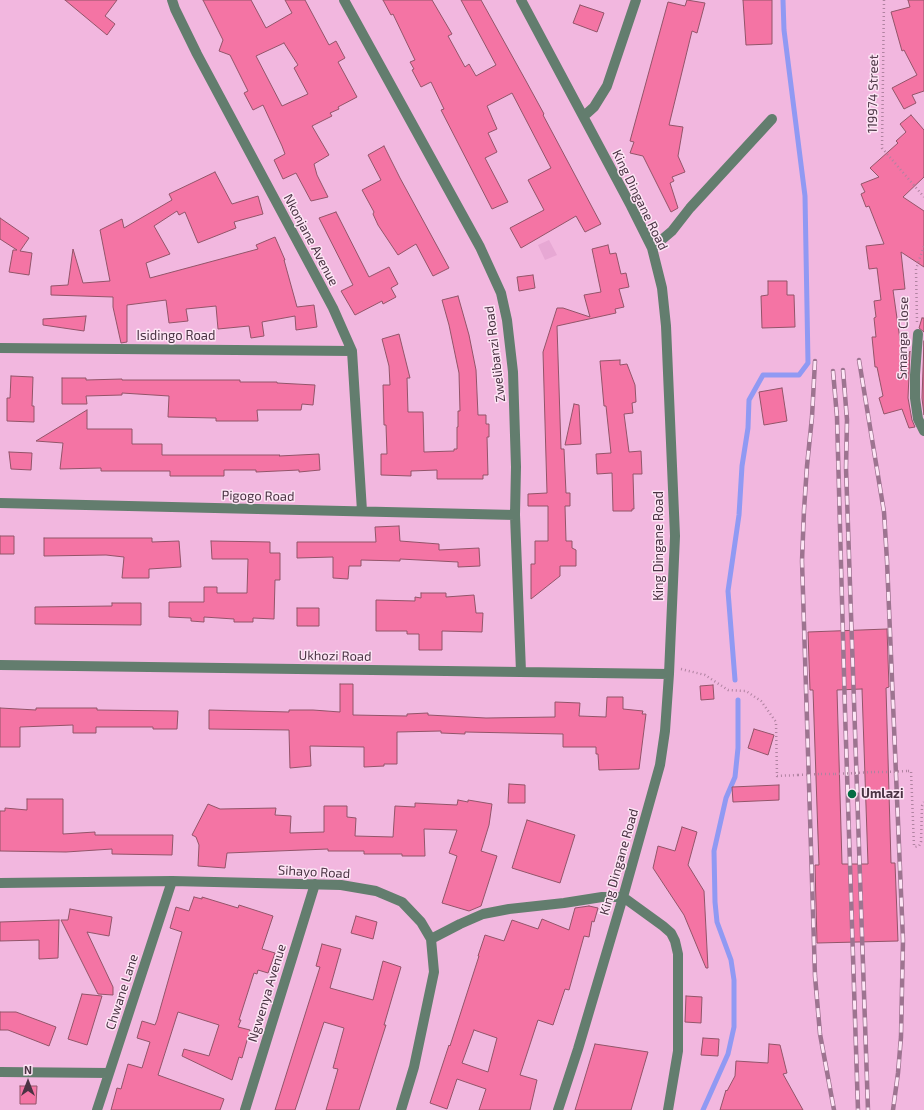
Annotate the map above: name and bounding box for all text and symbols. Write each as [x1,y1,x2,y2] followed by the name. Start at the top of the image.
[865,54,881,134] street label: 119974 Street
[609,147,671,253] street label: King Dingane Road
[280,191,342,289] street label: Nkonjane Avenue
[894,296,912,380] street label: Smanga Close
[481,305,509,403] street label: Zwelibanzi Road
[137,328,215,344] street label: Isidingo Road
[221,488,295,504] street label: Pigogo Road
[651,491,667,601] street label: King Dingane Road
[298,648,372,664] street label: Ukhozi Road
[861,786,903,802] place label: Umlazi
[846,788,858,800] marker: Umlazi
[596,807,642,917] street label: King Dingane Road
[278,862,350,882] street label: Sihayo Road
[245,942,289,1044] street label: Ngwenya Avenue
[102,952,142,1032] street label: Chwane Lane
[8,1062,48,1102] north arrow
[24,1063,32,1076] text: N

